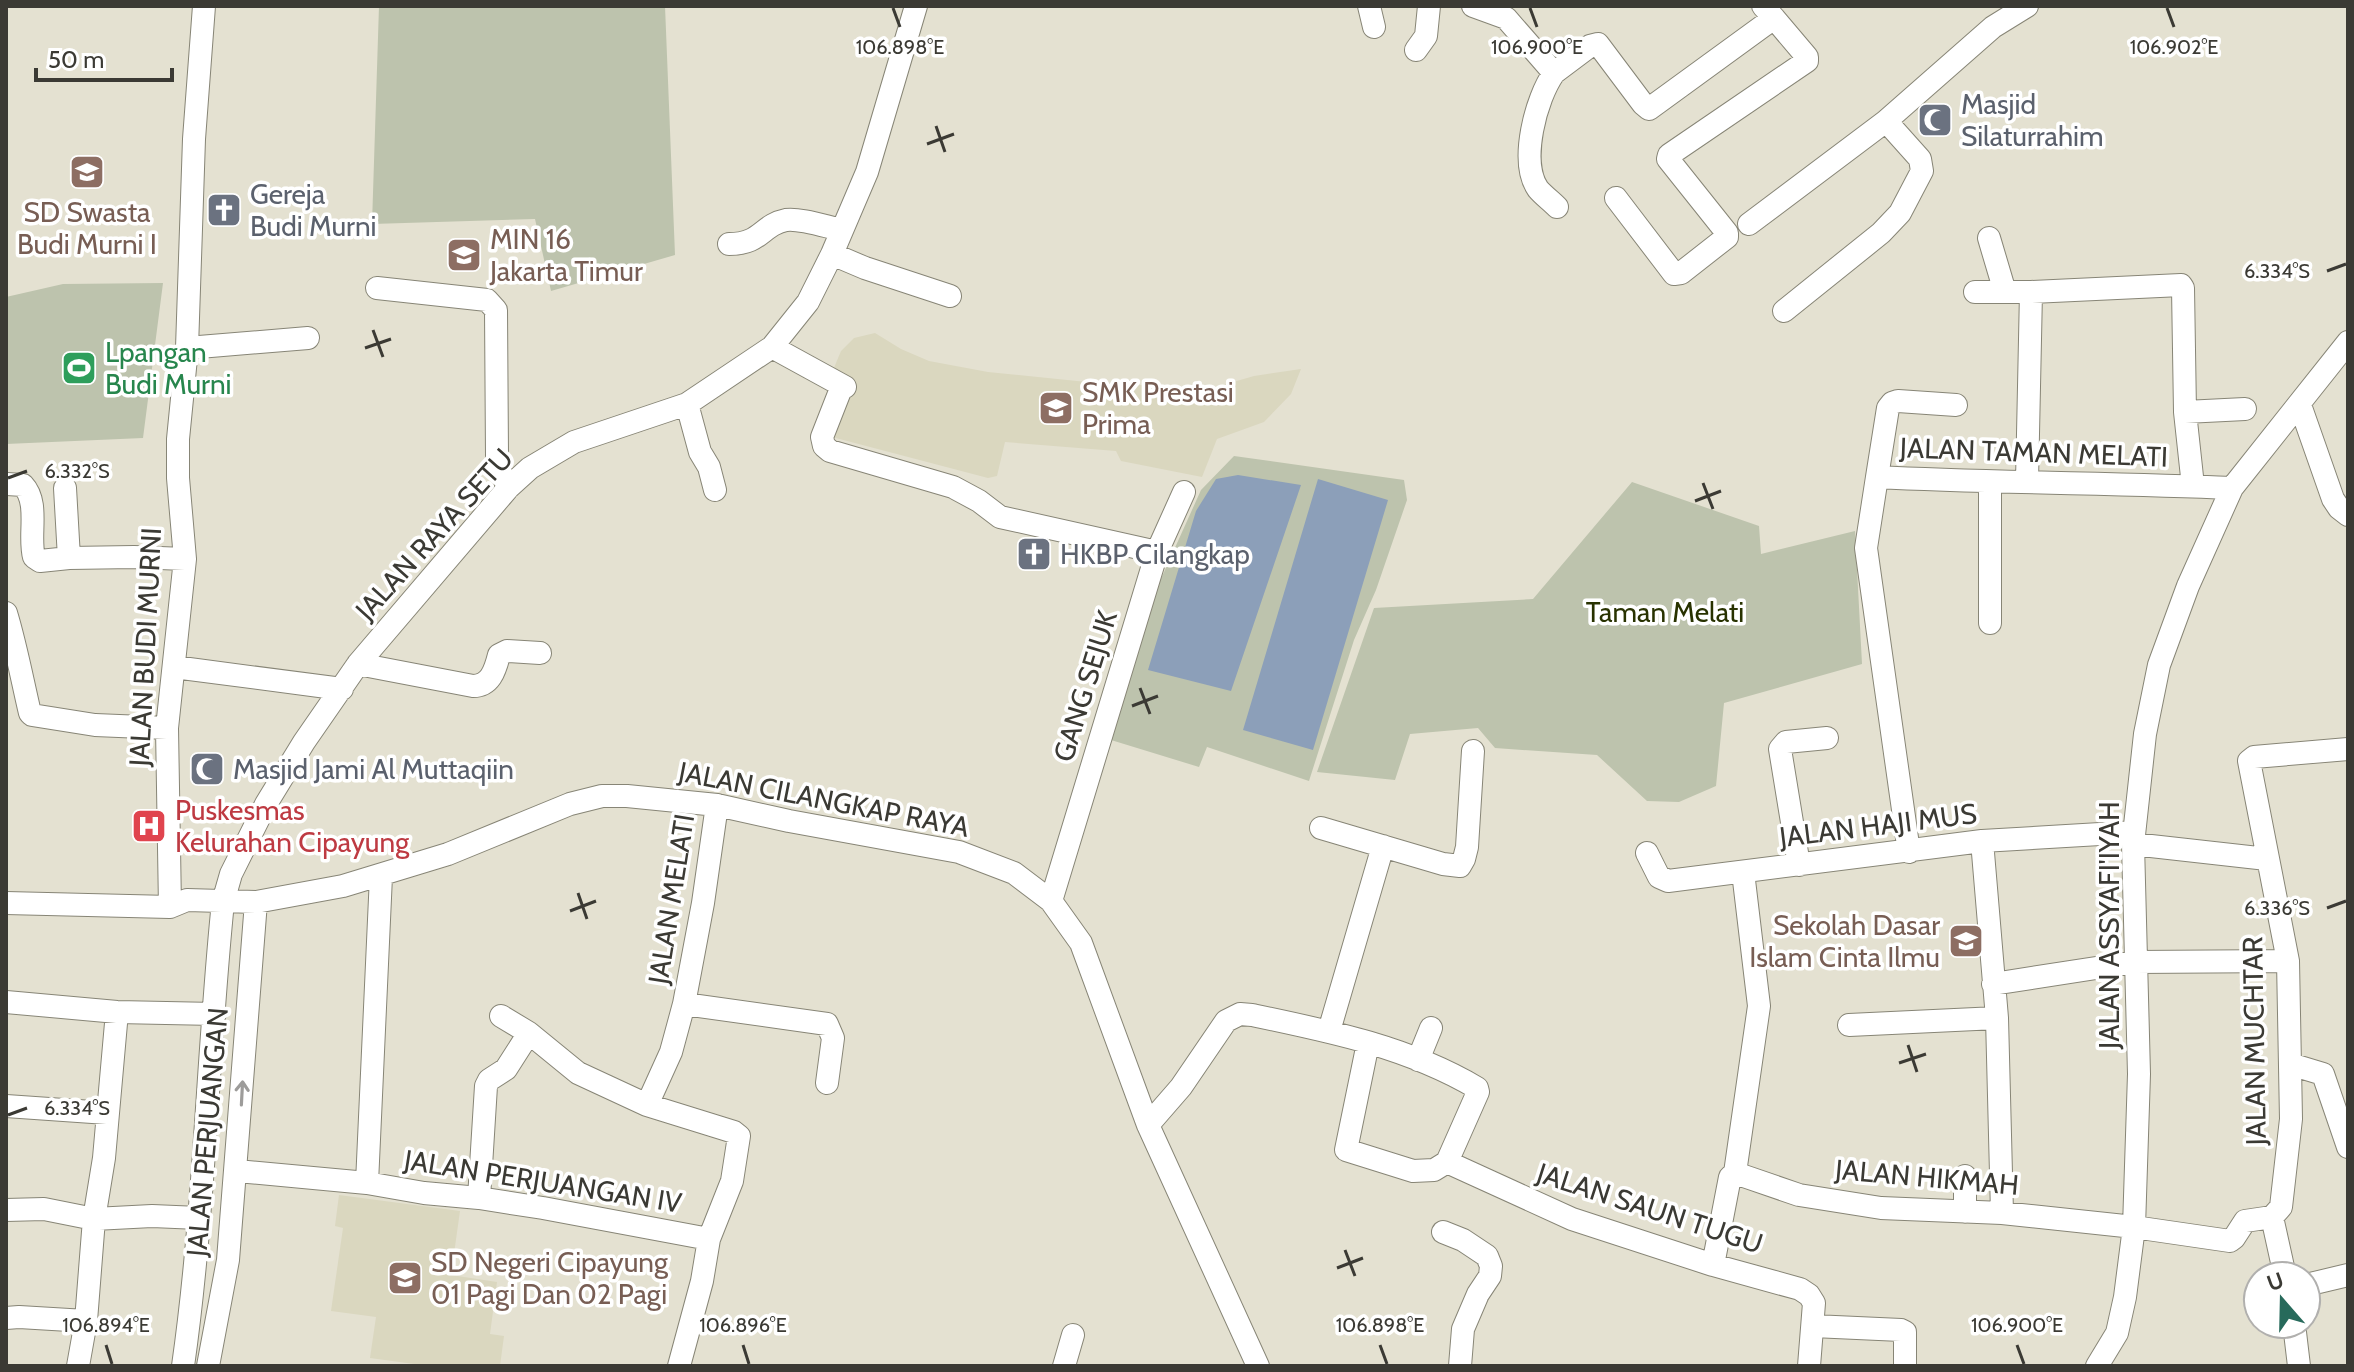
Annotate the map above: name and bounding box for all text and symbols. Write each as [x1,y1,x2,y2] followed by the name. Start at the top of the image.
[36,32,172,82] scale bar
[856,35,944,59] text: 106.898°E
[1491,35,1583,59] text: 106.900°E
[2130,35,2218,59] text: 106.902°E
[48,45,104,74] text: 50 m
[1961,87,2104,153] place label: Masjid Silaturrahim
[1916,101,1954,139] mosque icon: Masjid Silaturrahim
[68,153,106,191] school or university icon: SD Swasta Budi Murni I
[250,177,377,243] place label: Gereja Budi Murni
[205,191,243,229] church icon: Gereja Budi Murni
[17,195,157,261] place label: SD Swasta Budi Murni I
[489,222,643,288] place label: MIN 16 Jakarta Timur
[445,236,483,274] school or university icon: MIN 16 Jakarta Timur
[2244,259,2310,283] text: 6.334°S
[105,335,232,401] place label: Lpangan Budi Murni
[60,349,98,387] sports icon: Lpangan Budi Murni
[1082,375,1234,441] place label: SMK Prestasi Prima
[1037,389,1075,427] school or university icon: SMK Prestasi Prima
[1898,430,2169,474] street label: JALAN TAMAN MELATI
[348,441,520,627] street label: JALAN RAYA SETU
[44,459,110,483] text: 6.332°S
[122,527,168,768] street label: JALAN BUDI MURNI
[1015,535,1053,573] church icon: HKBP Cilangkap
[1060,537,1250,571] place label: HKBP Cilangkap
[1586,595,1744,629] park label: Taman Melati
[1046,606,1124,766] street label: GANG SEJUK
[188,750,226,788] mosque icon: Masjid Jami Al Muttaqiin
[233,752,514,786] place label: Masjid Jami Al Muttaqiin
[675,754,973,844] street label: JALAN CILANGKAP RAYA
[175,793,410,859] place label: Puskesmas Kelurahan Cipayung
[1776,796,1979,854] street label: JALAN HAJI MUS
[2092,801,2126,1050] street label: JALAN ASSYAFI'IYAH
[130,807,168,845] hospital icon: Puskesmas Kelurahan Cipayung
[641,812,701,987] street label: JALAN MELATI
[2244,896,2310,920] text: 6.336°S
[1749,908,1940,974] place label: Sekolah Dasar Islam Cinta Ilmu
[1947,922,1985,960] school or university icon: Sekolah Dasar Islam Cinta Ilmu
[2235,936,2273,1147] street label: JALAN MUCHTAR
[179,1006,235,1259] street label: JALAN PERJUANGAN
[235,1080,250,1107] one-way arrow
[44,1096,110,1120] text: 6.334°S
[401,1142,684,1220] street label: JALAN PERJUANGAN IV
[1833,1152,2020,1202] street label: JALAN HIKMAH
[1532,1155,1767,1261] street label: JALAN SAUN TUGU
[431,1245,669,1311] place label: SD Negeri Cipayung 01 Pagi Dan 02 Pagi
[386,1259,424,1297] school or university icon: SD Negeri Cipayung 01 Pagi Dan 02 Pagi
[2242,1260,2322,1340] north arrow
[2263,1266,2287,1297] text: U
[62,1313,150,1337] text: 106.894°E
[699,1313,787,1337] text: 106.896°E
[1336,1313,1424,1337] text: 106.898°E
[1971,1313,2063,1337] text: 106.900°E

